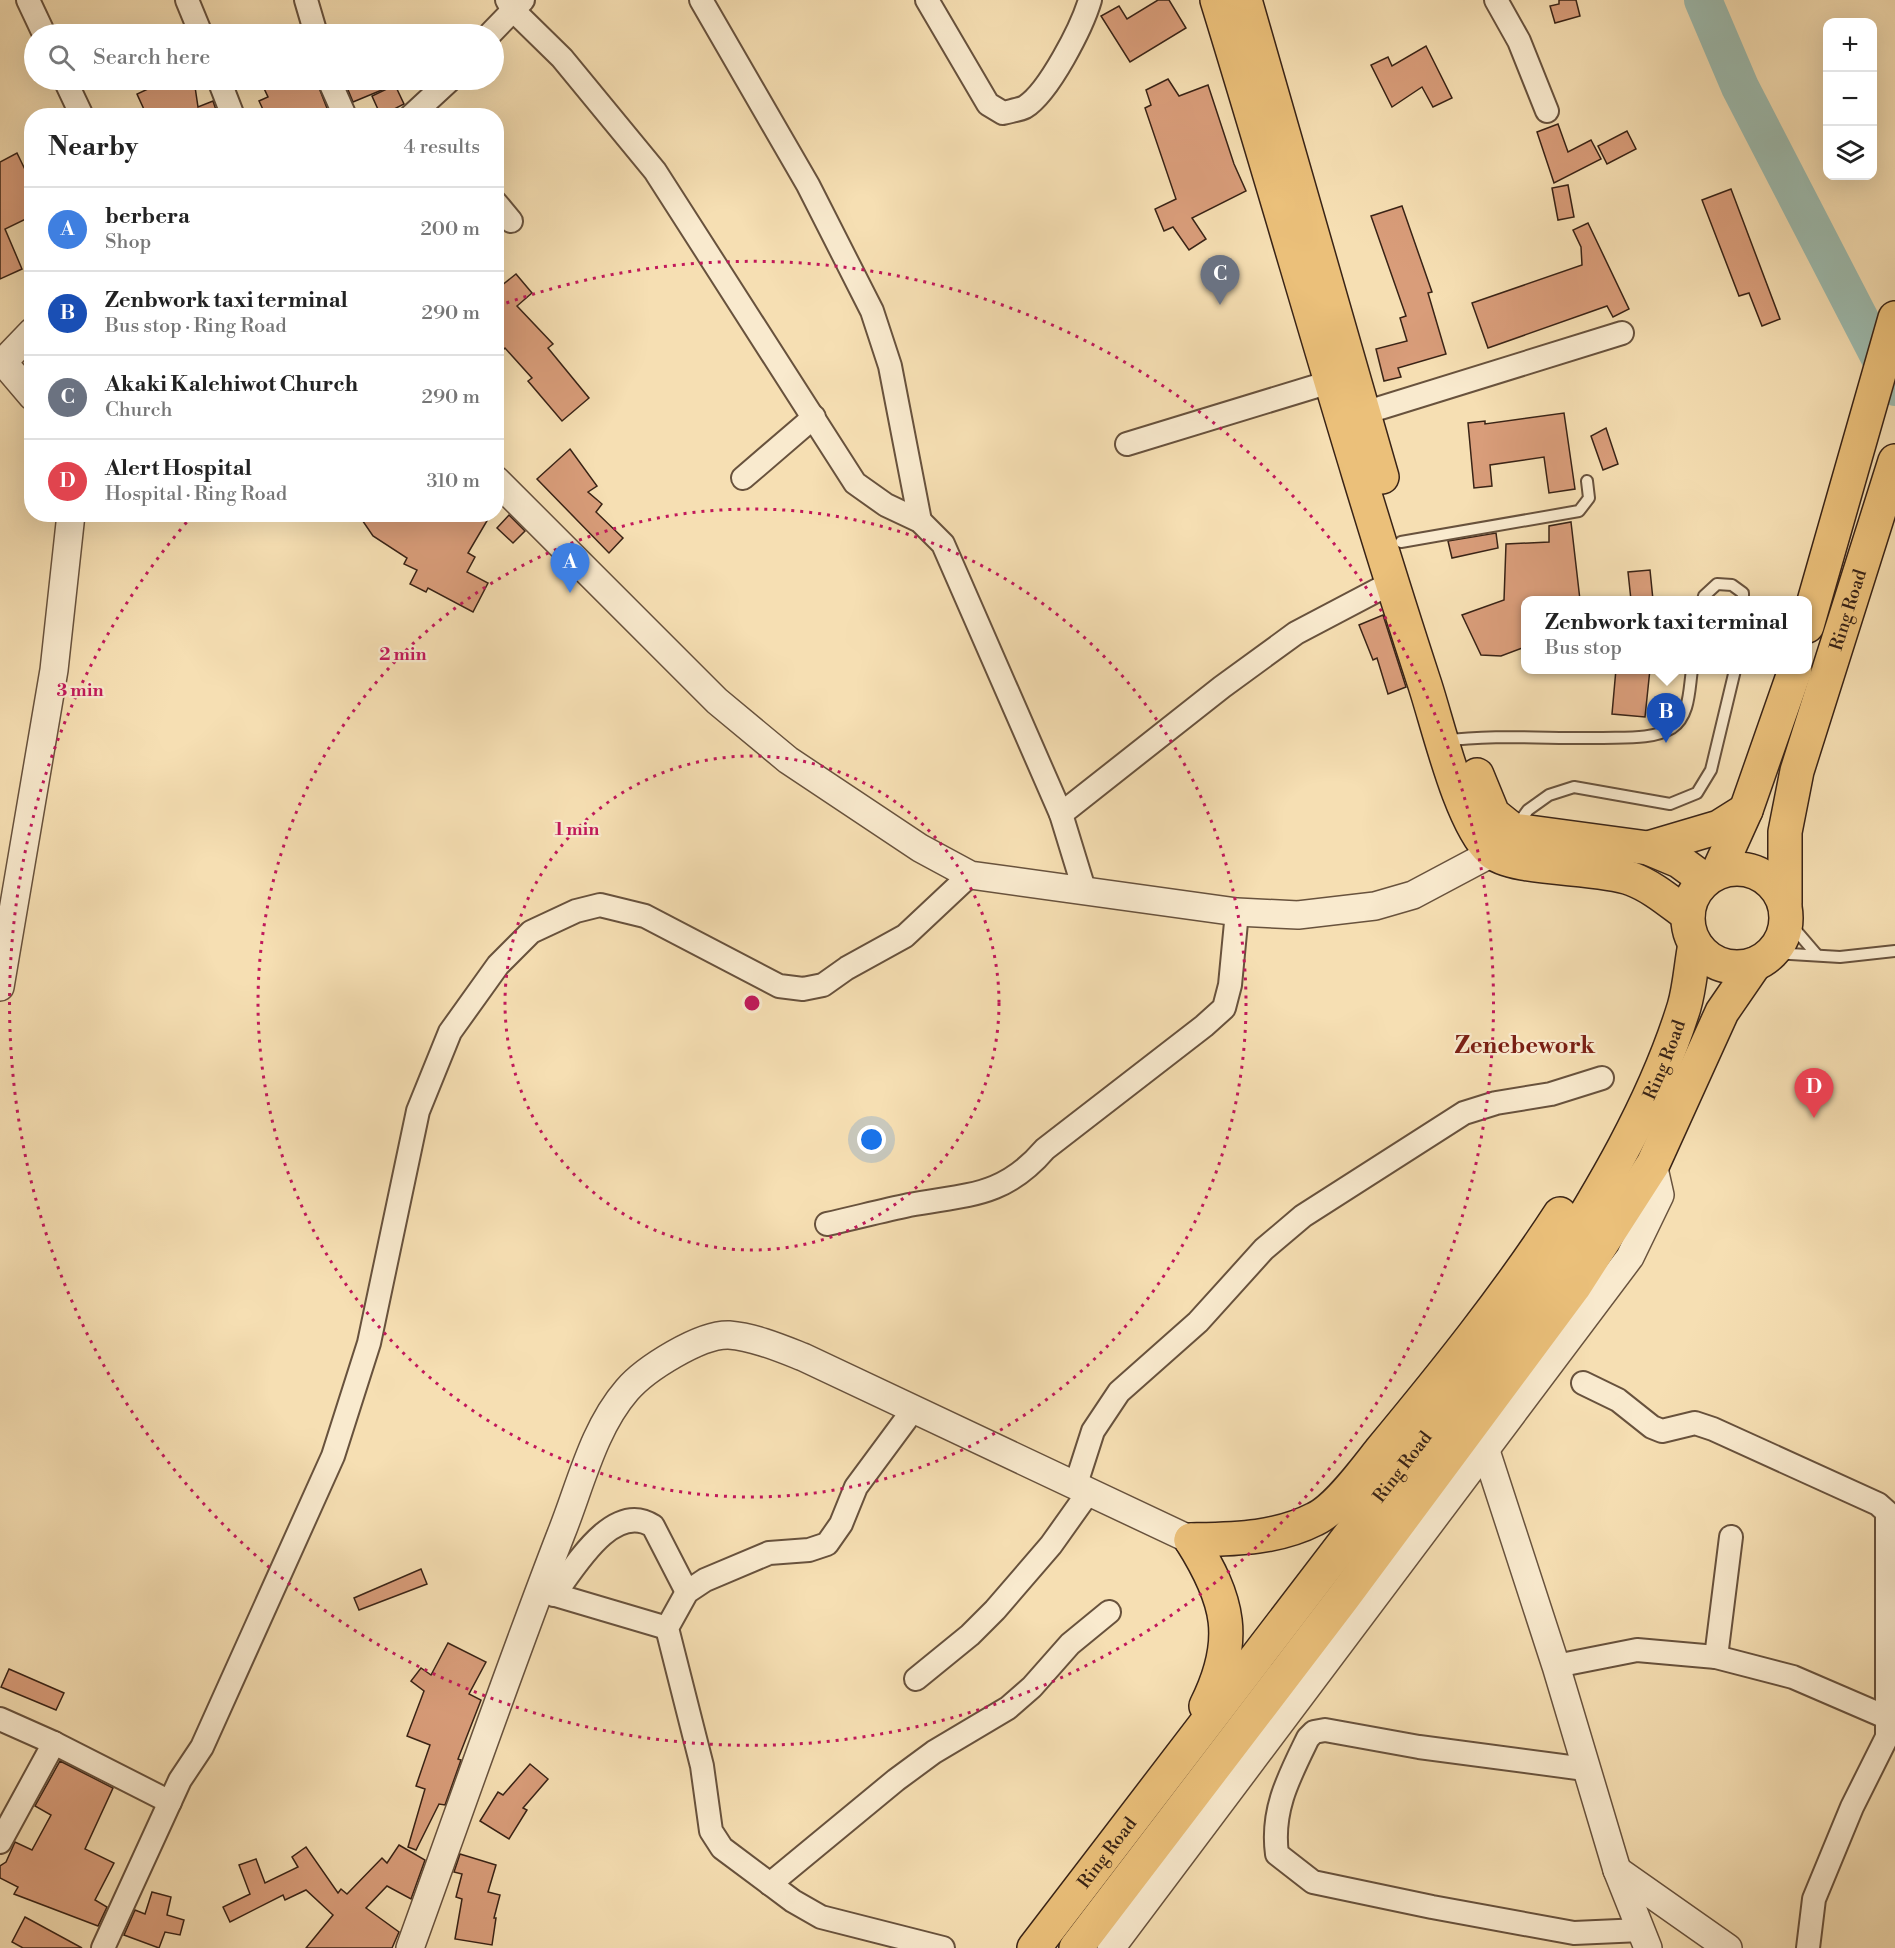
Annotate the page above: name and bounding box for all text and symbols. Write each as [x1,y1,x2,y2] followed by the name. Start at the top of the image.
[1823,18,1877,180] map controls
[1823,18,1877,72] button: +
[24,24,504,90] search box
[45,41,78,74] icon: search
[93,44,210,71] text: Search here
[1823,72,1877,126] button: −
[1823,126,1877,180] button: layers
[48,131,138,163] text: Nearby
[403,135,480,160] text: 4 results
[105,203,190,230] text: berbera
[60,217,75,242] text: A
[420,217,480,242] text: 200 m
[105,230,151,255] text: Shop
[1200,256,1240,305] pin: C
[105,287,348,314] text: Zenbwork taxi terminal
[60,301,75,326] text: B
[422,301,480,326] text: 290 m
[105,314,287,339] text: Bus stop · Ring Road
[105,371,358,398] text: Akaki Kalehiwot Church
[60,385,75,410] text: C
[422,385,480,410] text: 290 m
[105,398,172,423] text: Church
[105,455,252,482] text: Alert Hospital
[60,469,75,494] text: D
[427,469,480,494] text: 310 m
[105,482,287,507] text: Hospital · Ring Road
[550,544,590,593] pin: A
[1824,566,1872,654] street label: Ring Road
[1521,596,1812,674] popup
[1545,609,1788,636] text: Zenbwork taxi terminal
[1545,636,1622,661] text: Bus stop
[379,643,427,666] text: 2 min
[57,679,103,702] text: 3 min
[1646,694,1686,743] pin: B
[555,818,599,841] text: 1 min
[742,993,762,1013] centre of rings
[1638,1016,1691,1103] street label: Ring Road
[1455,1031,1596,1061] district label: Zenebework
[1794,1068,1834,1118] pin: D
[857,1125,886,1154] your location
[1368,1426,1437,1507] street label: Ring Road
[1072,1812,1142,1893] street label: Ring Road

